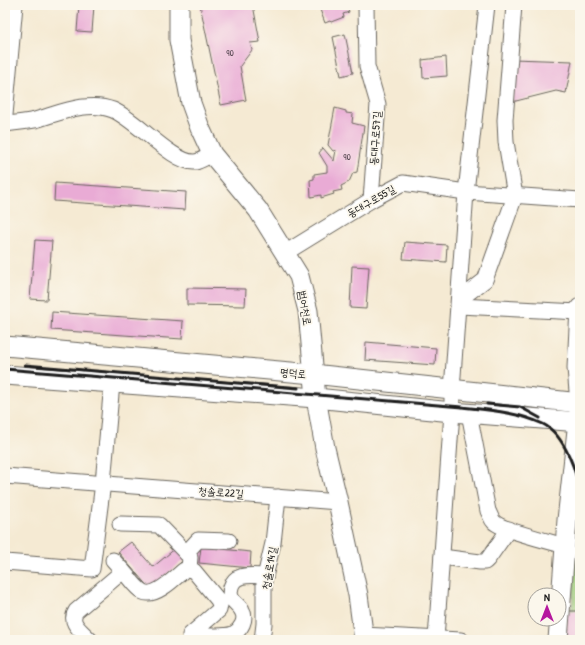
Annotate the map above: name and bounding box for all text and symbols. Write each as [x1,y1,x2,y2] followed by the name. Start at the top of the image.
[226,47,234,59] house number: 90
[366,110,384,166] street label: 동대구로57길
[343,151,351,163] house number: 90
[344,181,398,220] street label: 동대구로55길
[295,289,315,327] street label: 범어천로
[279,365,307,381] street label: 명덕로
[198,483,244,501] street label: 청솔로22길
[258,545,280,591] street label: 청솔로14길
[527,587,567,627] north arrow
[544,590,550,604] text: N

